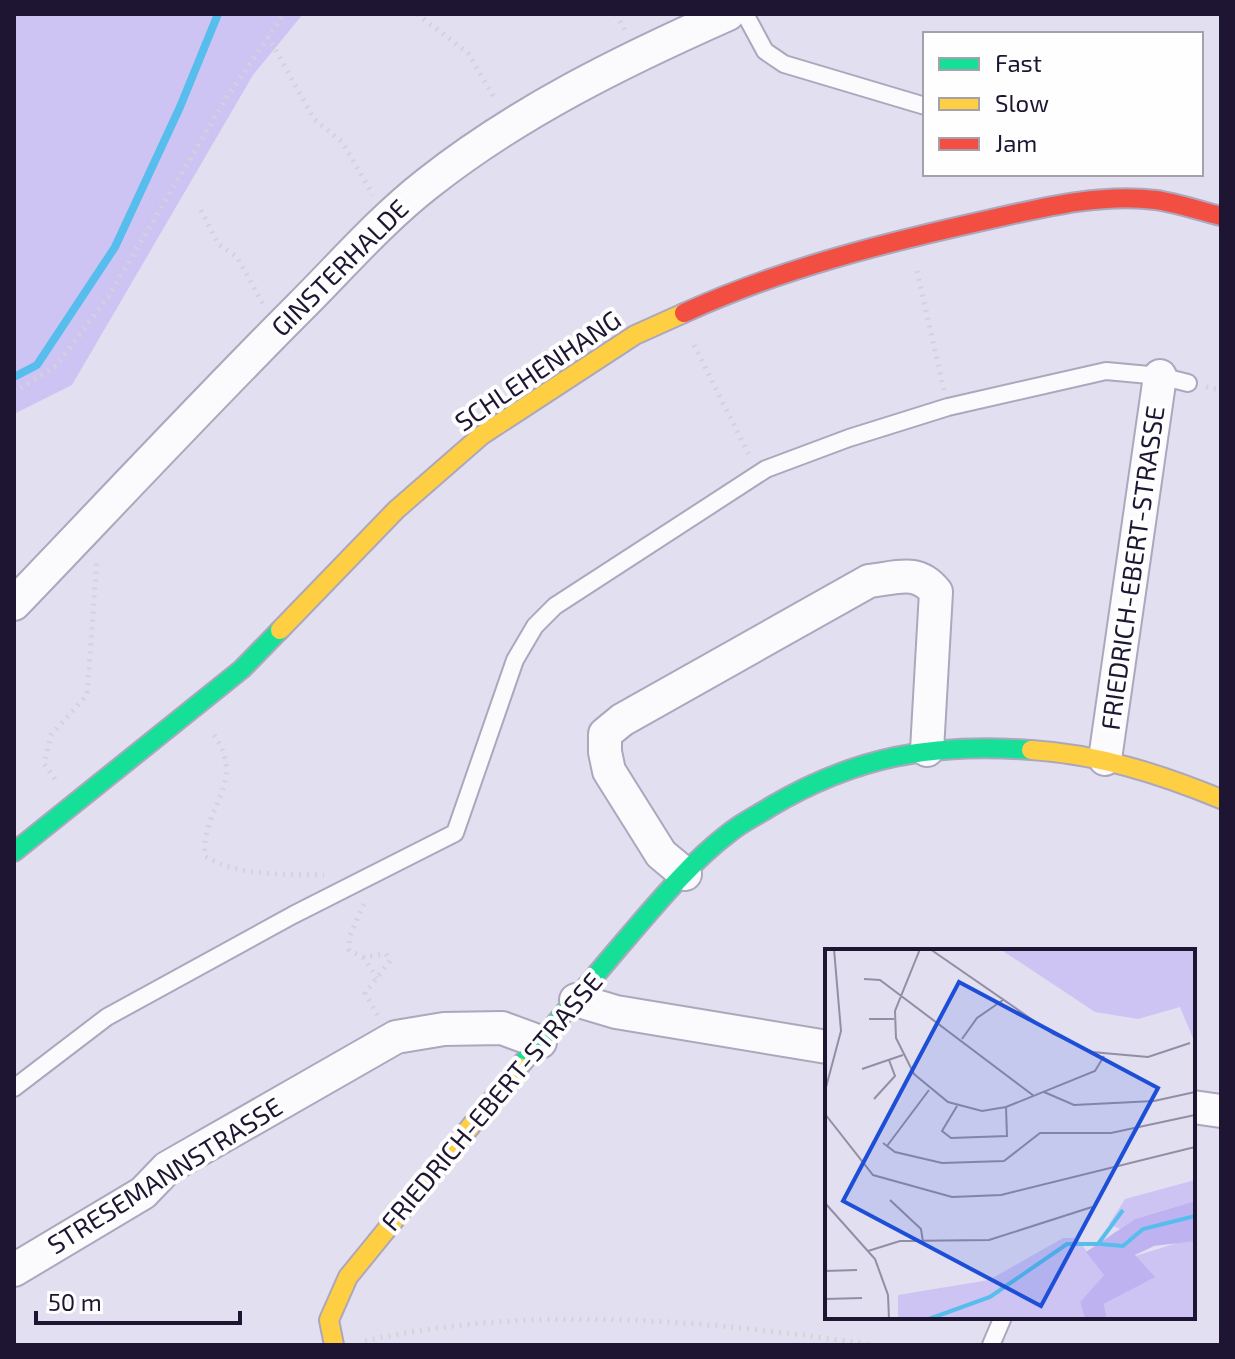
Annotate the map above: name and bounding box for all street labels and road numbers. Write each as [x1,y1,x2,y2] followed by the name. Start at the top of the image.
[264,192,414,342] street label: GINSTERHALDE
[448,303,626,437] street label: SCHLEHENHANG
[1093,404,1170,732] street label: FRIEDRICH-EBERT-STRASSE
[374,966,608,1236] street label: FRIEDRICH-EBERT-STRASSE
[41,1090,287,1260] street label: STRESEMANNSTRASSE

